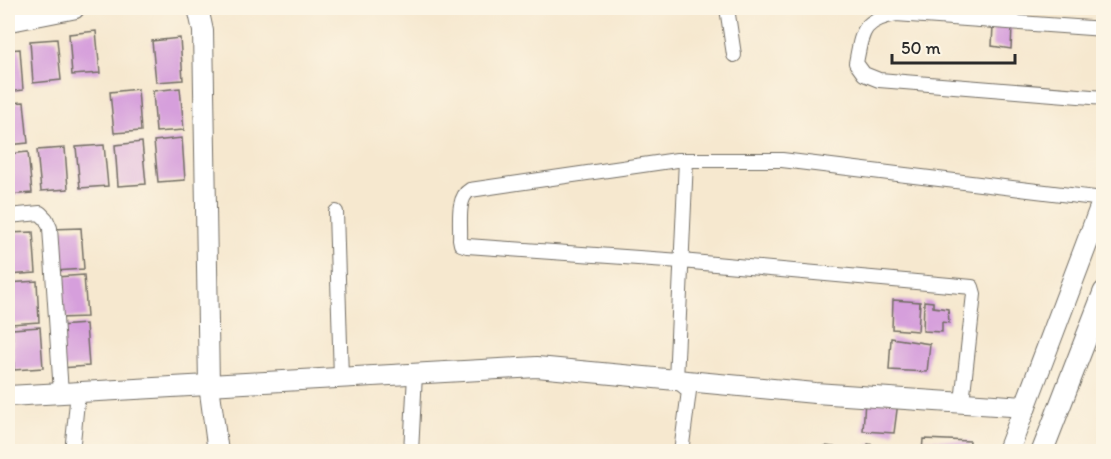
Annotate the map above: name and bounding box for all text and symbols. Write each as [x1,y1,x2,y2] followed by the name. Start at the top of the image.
[892,27,1015,65] scale bar
[901,37,941,59] text: 50 m

